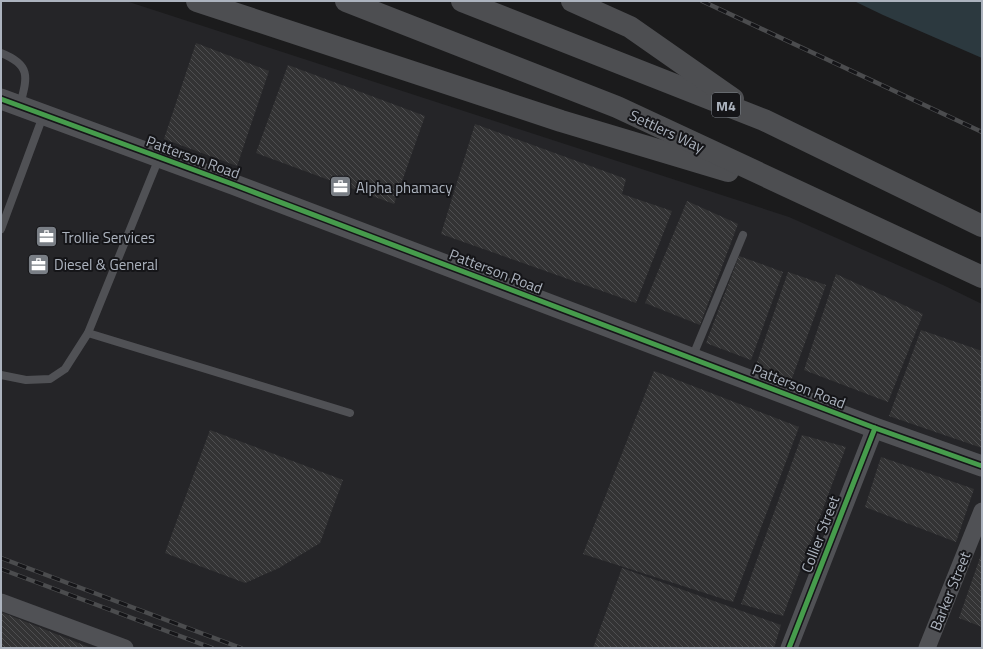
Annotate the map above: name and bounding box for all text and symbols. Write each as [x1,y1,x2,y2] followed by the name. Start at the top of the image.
[712,93,740,117] road number: M4
[626,104,708,158] street label: Settlers Way
[143,129,243,185] street label: Patterson Road
[328,174,354,200] office icon: Alpha phamacy
[356,176,453,199] place label: Alpha phamacy
[34,224,60,250] office icon: Trollie Services
[62,226,155,249] place label: Trollie Services
[446,243,546,299] street label: Patterson Road
[25,251,51,277] office icon: Diesel & General
[54,253,158,276] place label: Diesel & General
[749,358,849,414] street label: Patterson Road
[795,491,845,576] street label: Collier Street
[924,547,977,634] street label: Barker Street

